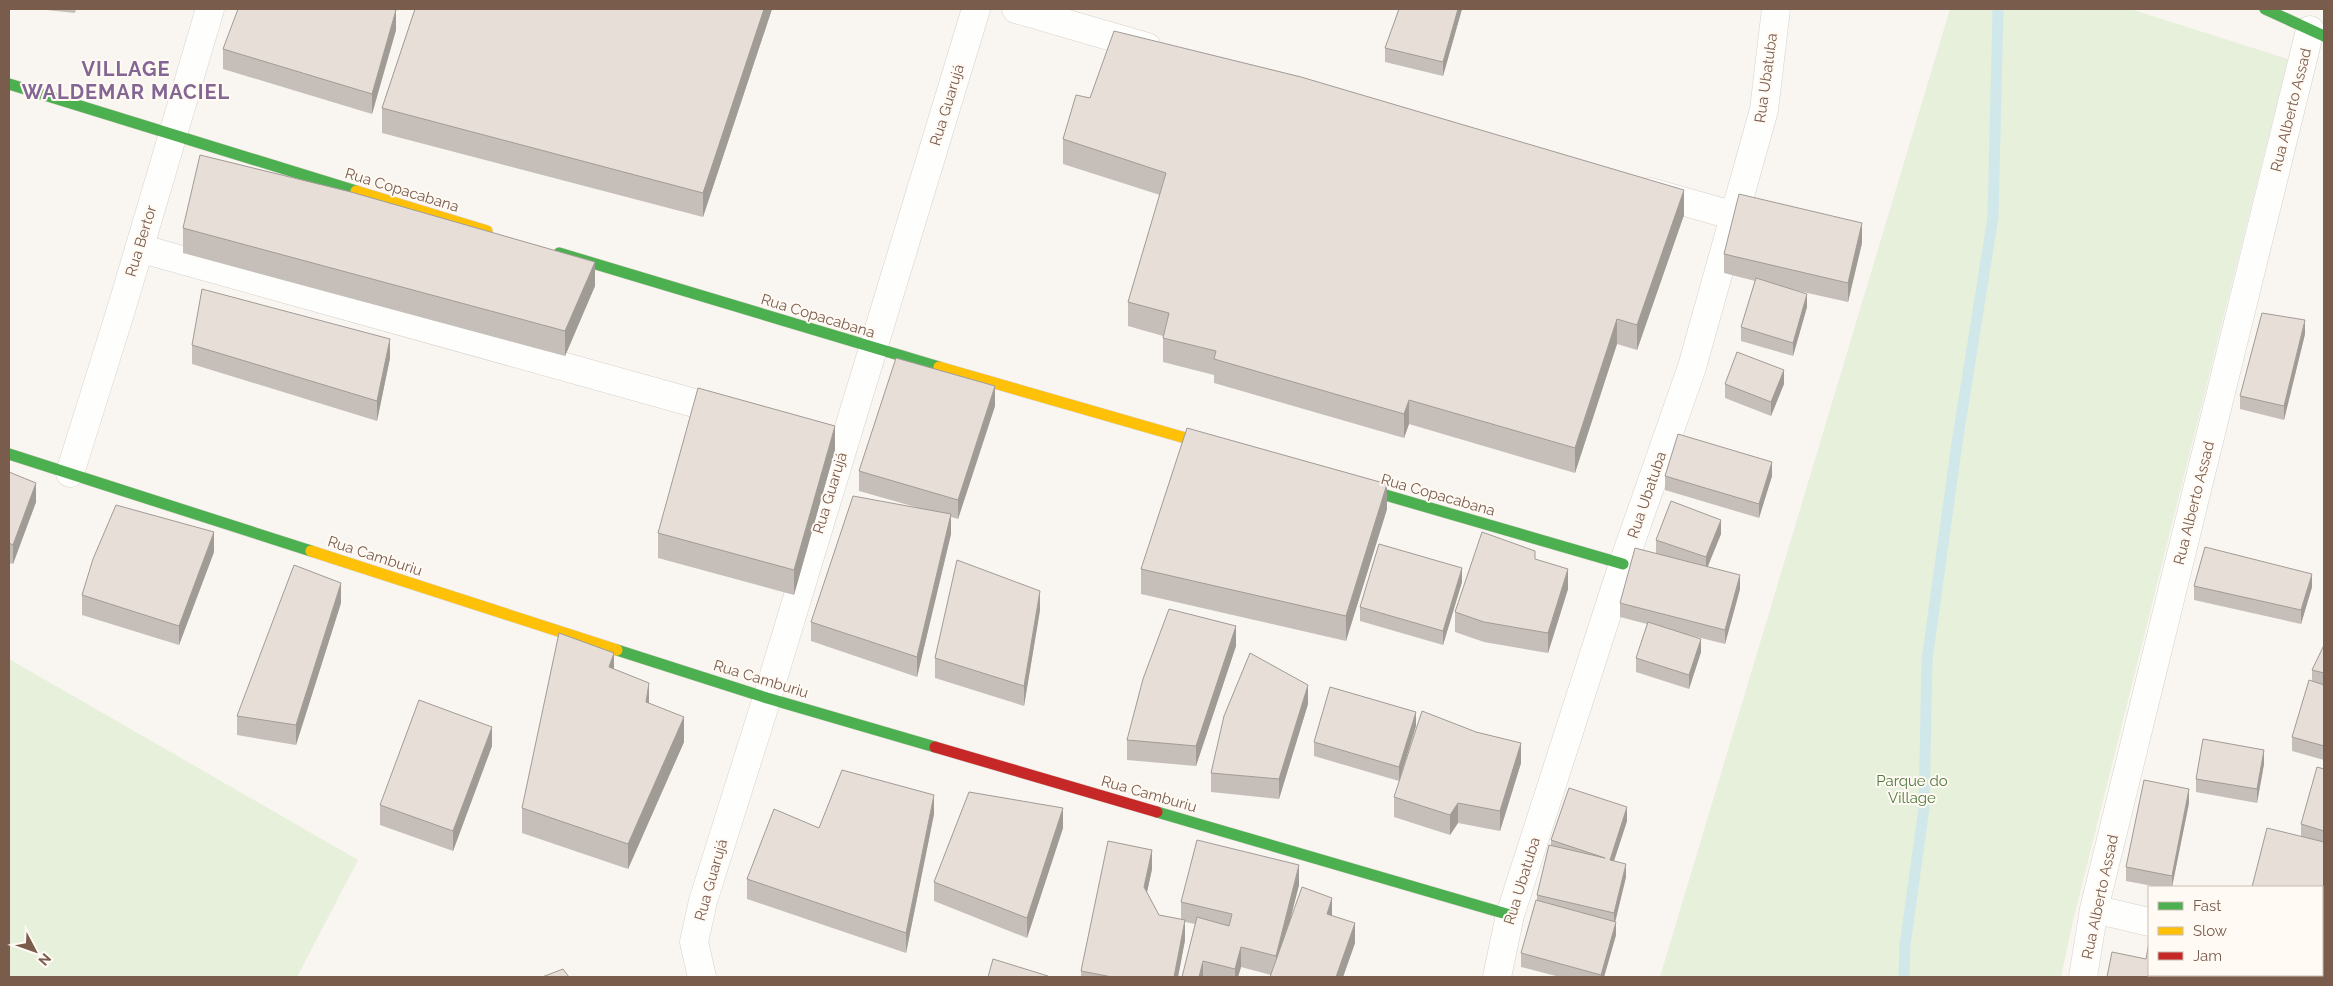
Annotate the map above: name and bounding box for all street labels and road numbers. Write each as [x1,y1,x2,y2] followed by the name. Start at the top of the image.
[1751,32,1781,124] street label: Rua Ubatuba
[2267,46,2315,174] street label: Rua Alberto Assad
[926,62,968,148] street label: Rua Guarujá
[343,164,461,216] street label: Rua Copacabana
[122,202,161,279] street label: Rua Bertor
[759,290,877,342] street label: Rua Copacabana
[2170,439,2218,567] street label: Rua Alberto Assad
[1624,449,1670,541] street label: Rua Ubatuba
[809,450,851,536] street label: Rua Guarujá
[1379,470,1497,520] street label: Rua Copacabana
[325,532,425,580] street label: Rua Camburiu
[711,656,811,702] street label: Rua Camburiu
[1099,772,1199,816] street label: Rua Camburiu
[2078,833,2122,961] street label: Rua Alberto Assad
[1500,835,1544,927] street label: Rua Ubatuba
[691,837,731,923] street label: Rua Guarujá

